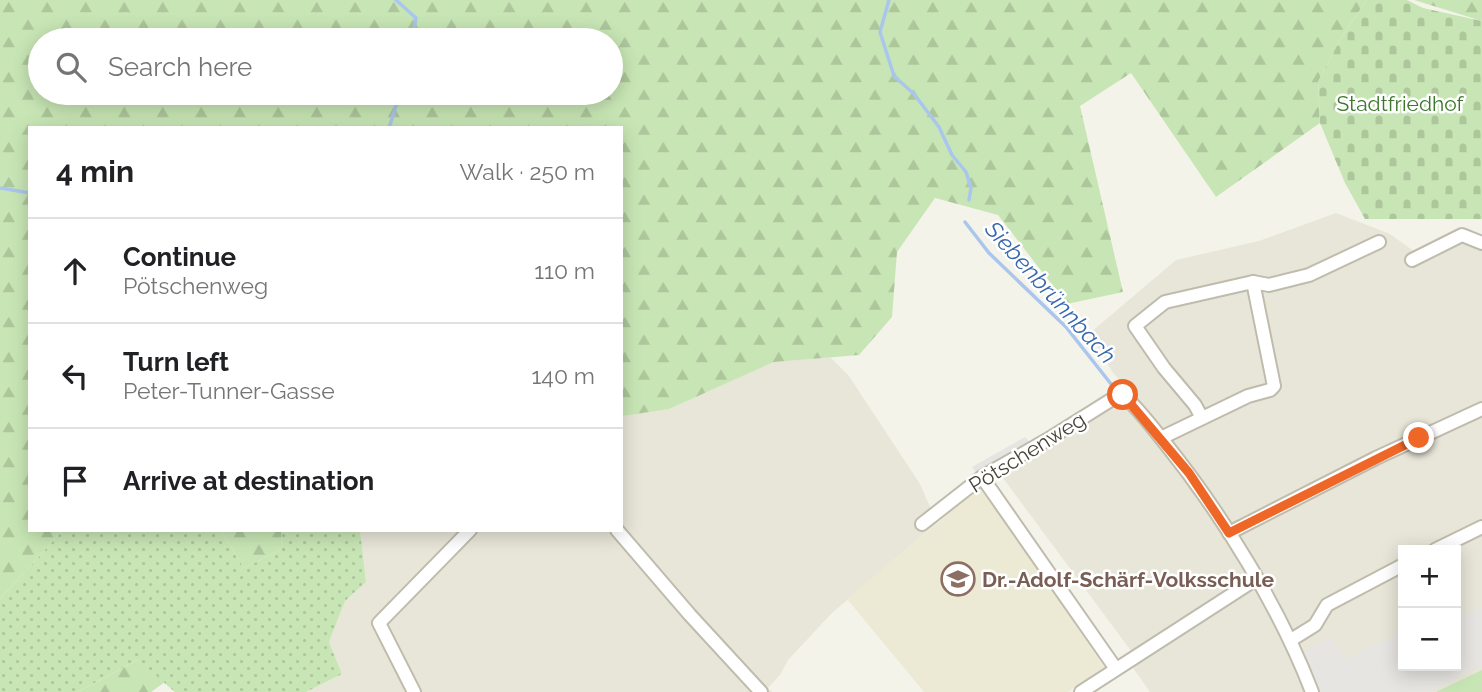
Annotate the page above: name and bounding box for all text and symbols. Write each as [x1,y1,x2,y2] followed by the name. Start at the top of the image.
[28,28,623,105] search box
[52,48,90,86] icon: search
[108,52,252,82] text: Search here
[1337,91,1465,116] park label: Stadtfriedhof
[56,154,134,189] text: 4 min
[460,158,595,185] text: Walk · 250 m
[979,215,1122,369] water label: Siebenbrünnbach
[123,242,236,272] text: Continue
[56,252,94,290] icon: ahead
[534,257,595,284] text: 110 m
[123,272,268,299] text: Pötschenweg
[123,347,229,377] text: Turn left
[56,357,94,395] icon: left
[532,362,595,389] text: 140 m
[123,377,335,404] text: Peter-Tunner-Gasse
[1107,379,1138,410] route start
[964,406,1090,498] street label: Pötschenweg
[1403,422,1434,453] route end
[56,462,94,500] icon: arrive
[123,466,374,496] text: Arrive at destination
[1398,545,1461,671] map controls
[1398,545,1461,608] button: +
[939,560,977,598] school or university icon: Dr.-Adolf-Schärf-Volksschule
[982,567,1274,592] place label: Dr.-Adolf-Schärf-Volksschule
[1398,608,1461,671] button: −

